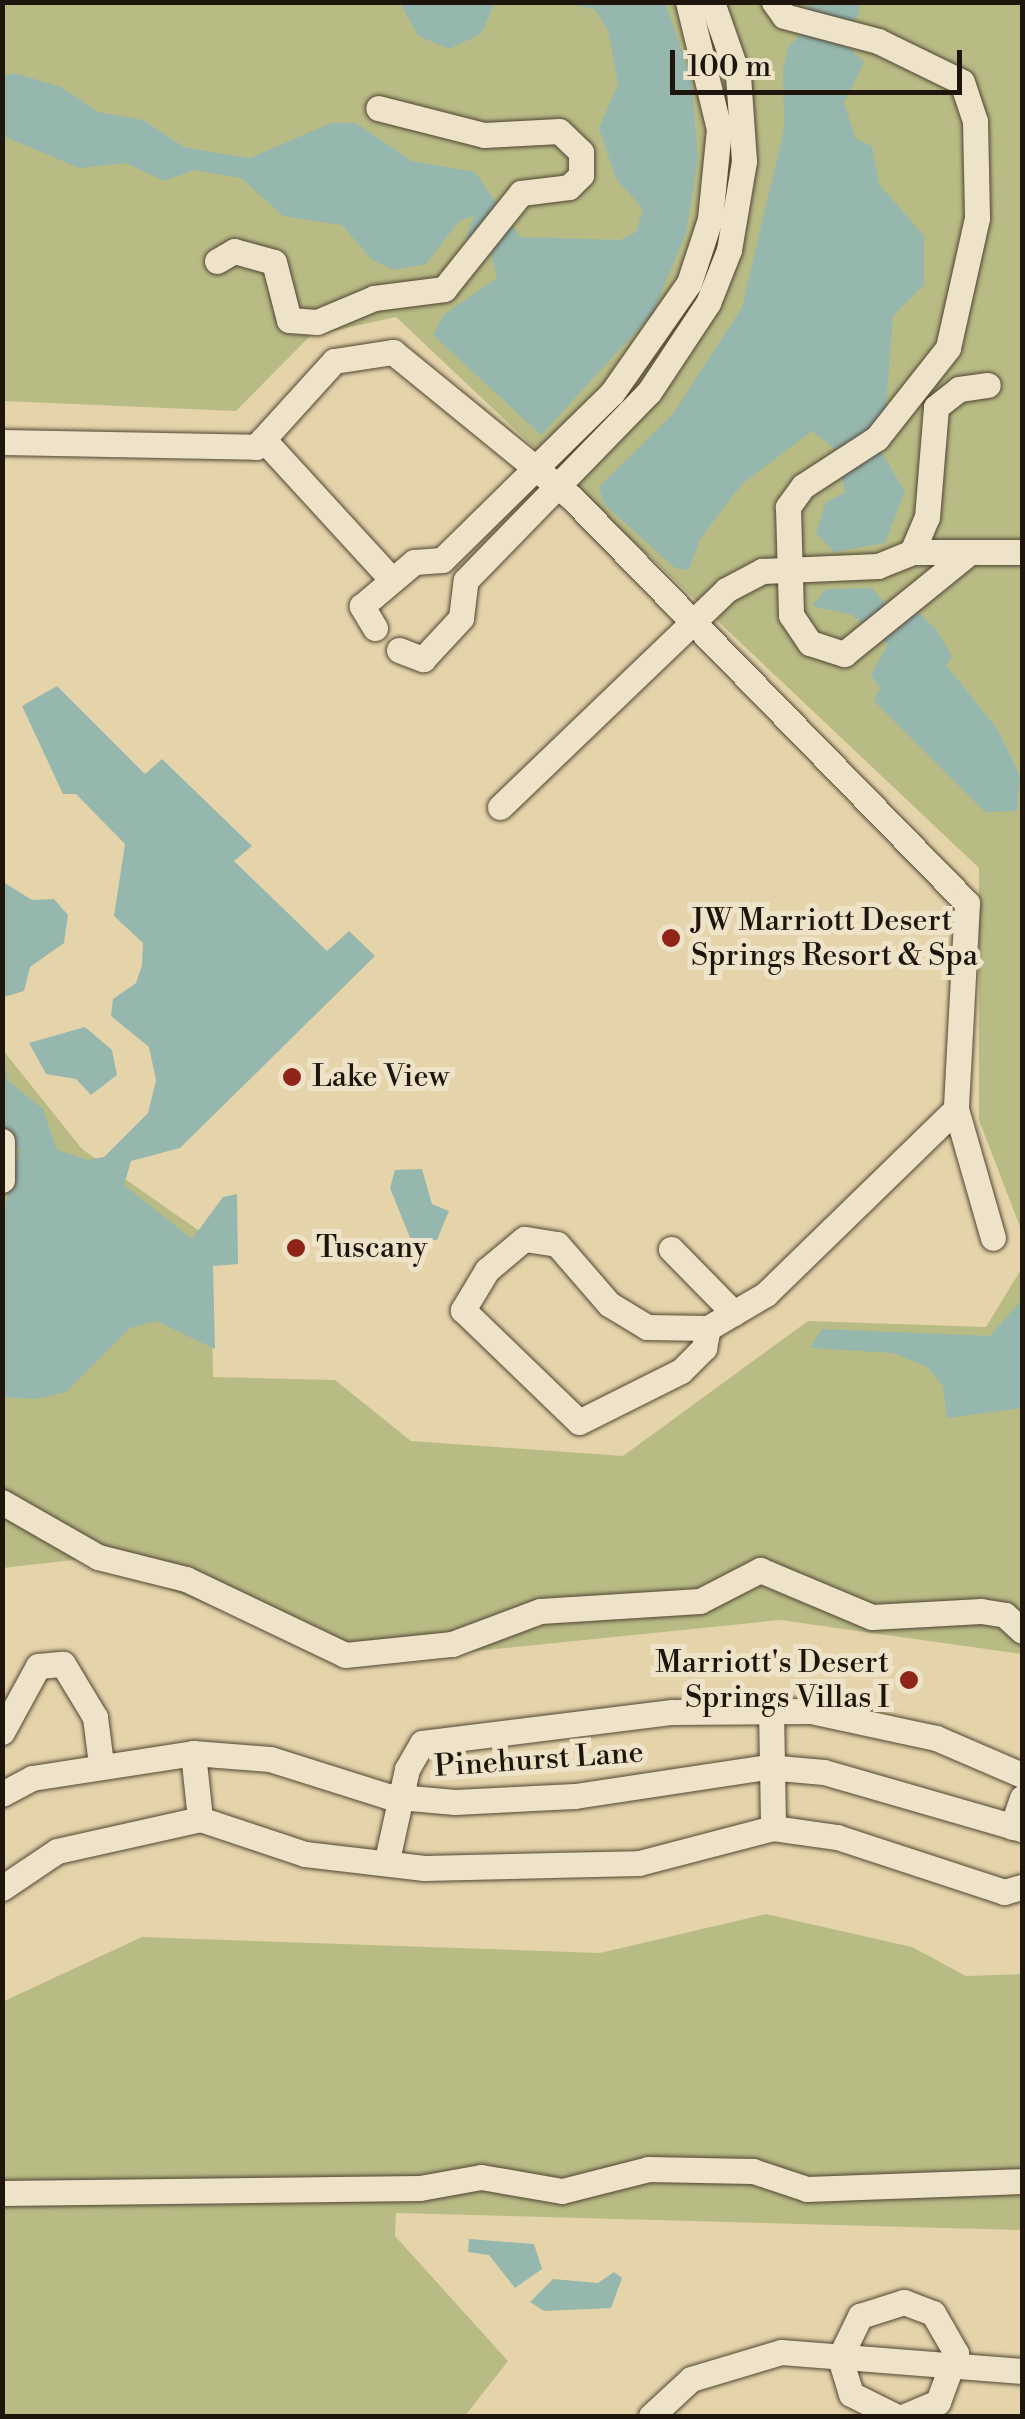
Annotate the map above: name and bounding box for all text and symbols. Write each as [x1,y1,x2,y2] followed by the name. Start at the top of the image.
[675,30,968,92] scale bar
[687,48,771,86] text: 100 m
[691,903,978,974] place label: JW Marriott Desert Springs Resort & Spa
[660,927,682,949] marker: JW Marriott Desert Springs Resort & Spa
[312,1059,449,1095] place label: Lake View
[281,1066,303,1088] marker: Lake View
[316,1230,427,1266] place label: Tuscany
[285,1237,307,1259] marker: Tuscany
[655,1645,889,1716] place label: Marriott's Desert Springs Villas I
[898,1669,920,1691] marker: Marriott's Desert Springs Villas I
[433,1735,645,1785] street label: Pinehurst Lane

